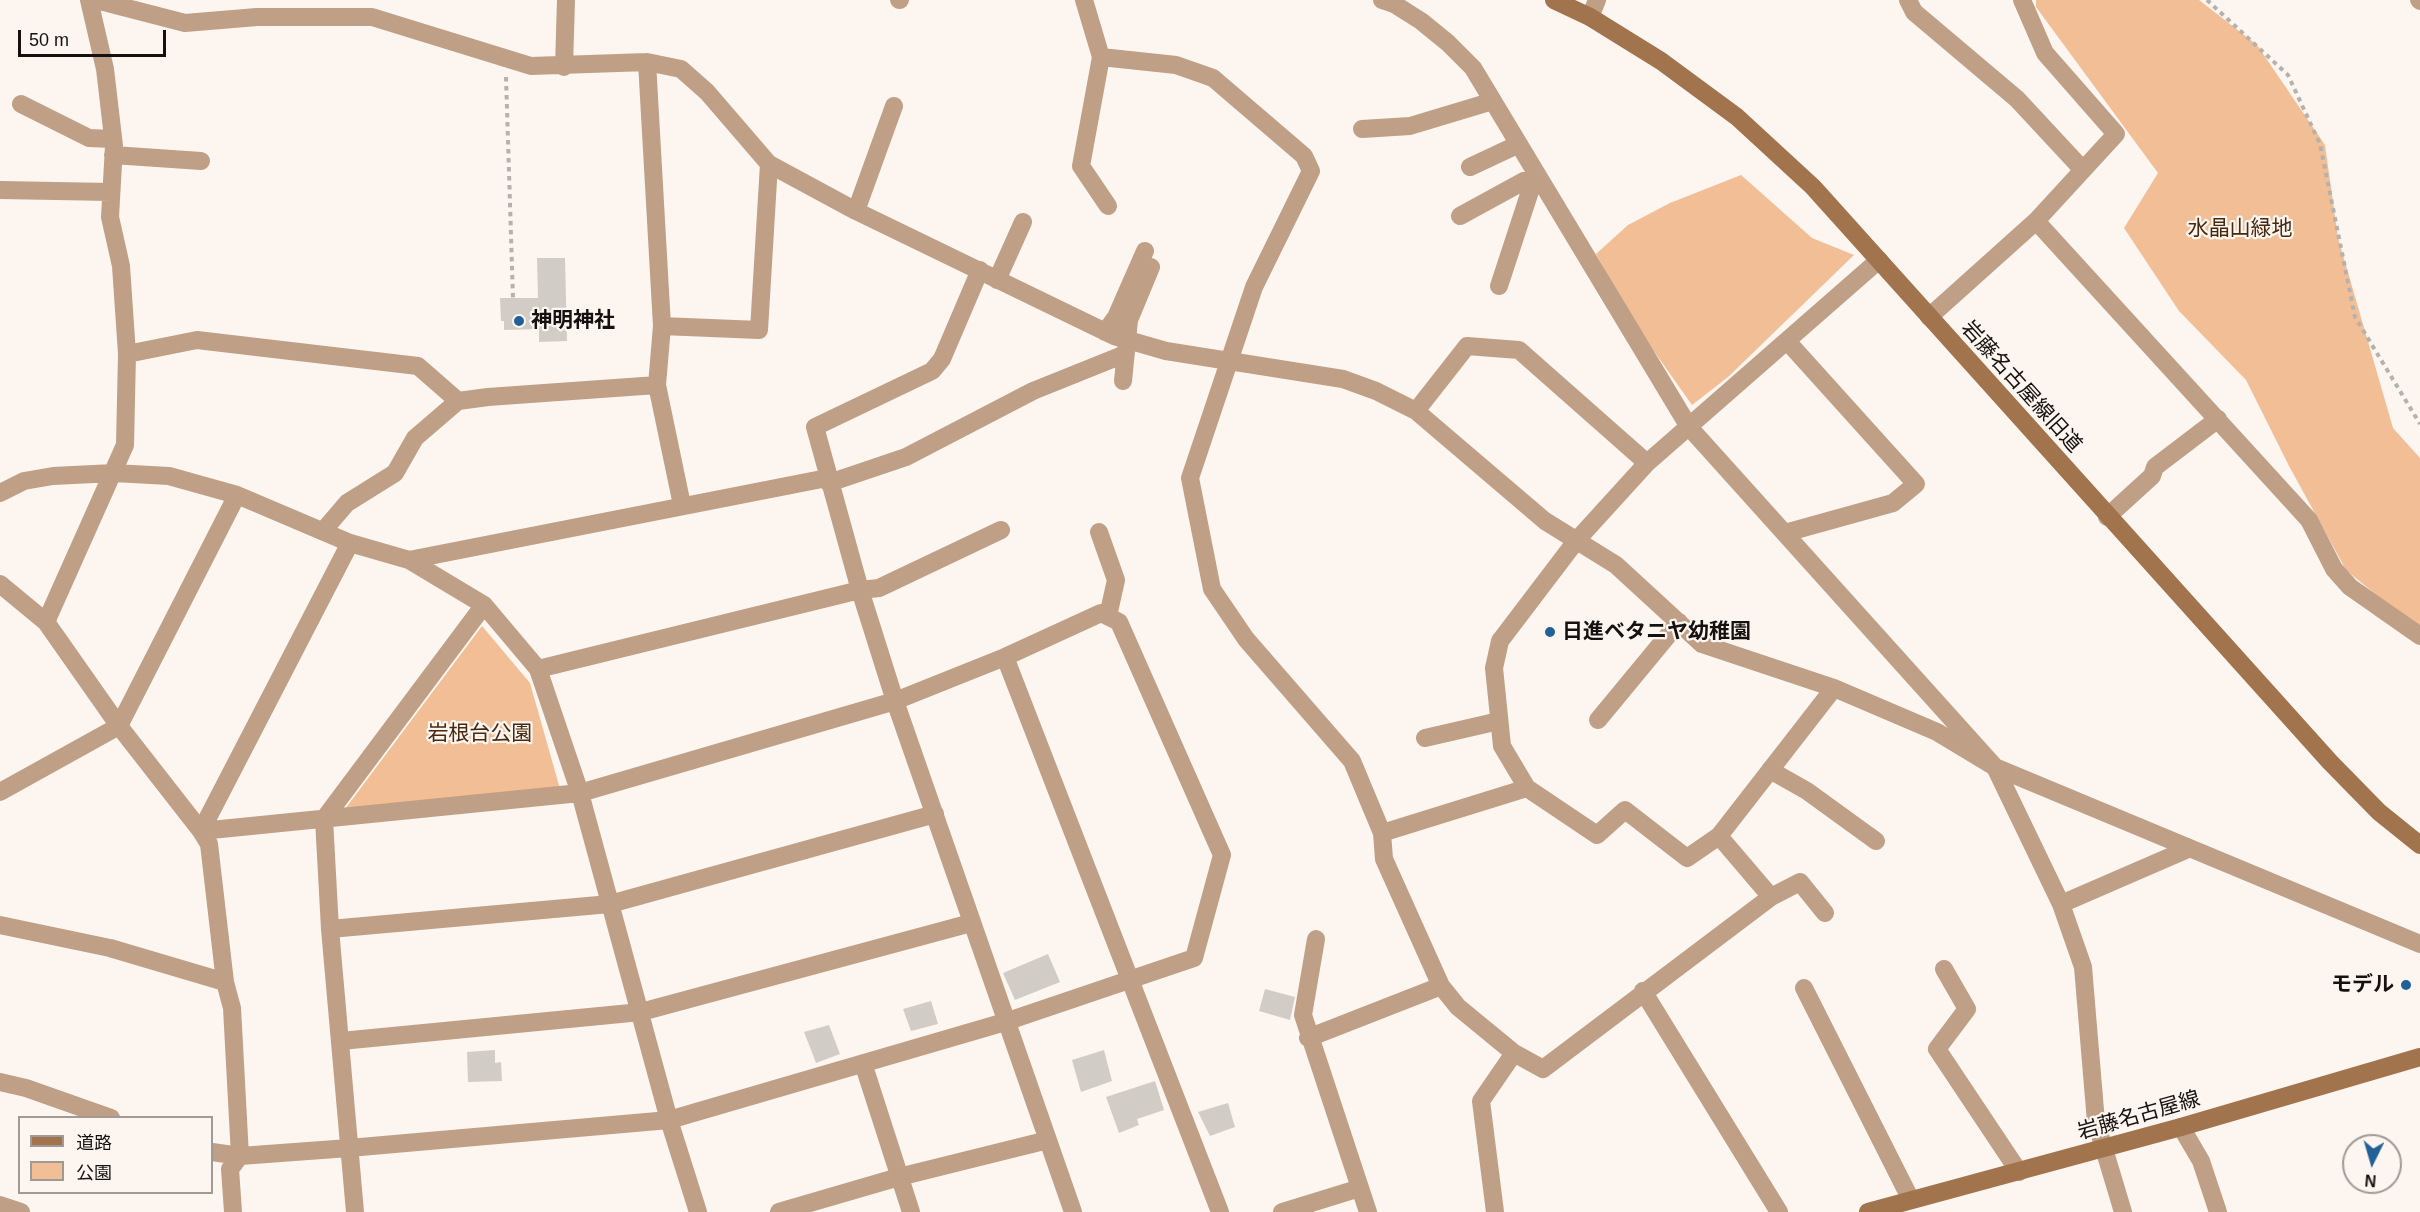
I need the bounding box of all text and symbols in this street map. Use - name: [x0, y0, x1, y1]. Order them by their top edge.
- scale bar: [21, 18, 170, 56]
- text: 50 m: [29, 30, 69, 50]
- park label: 水晶山緑地: [2188, 216, 2292, 242]
- place label: 神明神社: [531, 308, 615, 334]
- marker: 神明神社: [512, 314, 526, 328]
- street label: 岩藤名古屋線旧道: [1955, 316, 2087, 458]
- place label: 日進ベタニヤ幼稚園: [1562, 619, 1751, 645]
- marker: 日進ベタニヤ幼稚園: [1543, 625, 1557, 639]
- park label: 岩根台公園: [428, 721, 532, 747]
- place label: モデル: [2331, 972, 2394, 998]
- marker: モデル: [2399, 978, 2413, 992]
- street label: 岩藤名古屋線: [2075, 1087, 2203, 1145]
- legend: [18, 1116, 213, 1194]
- text: 道路: [76, 1133, 112, 1153]
- north arrow: [2342, 1134, 2402, 1194]
- text: 公園: [76, 1163, 112, 1183]
- text: N: [2364, 1171, 2377, 1189]

